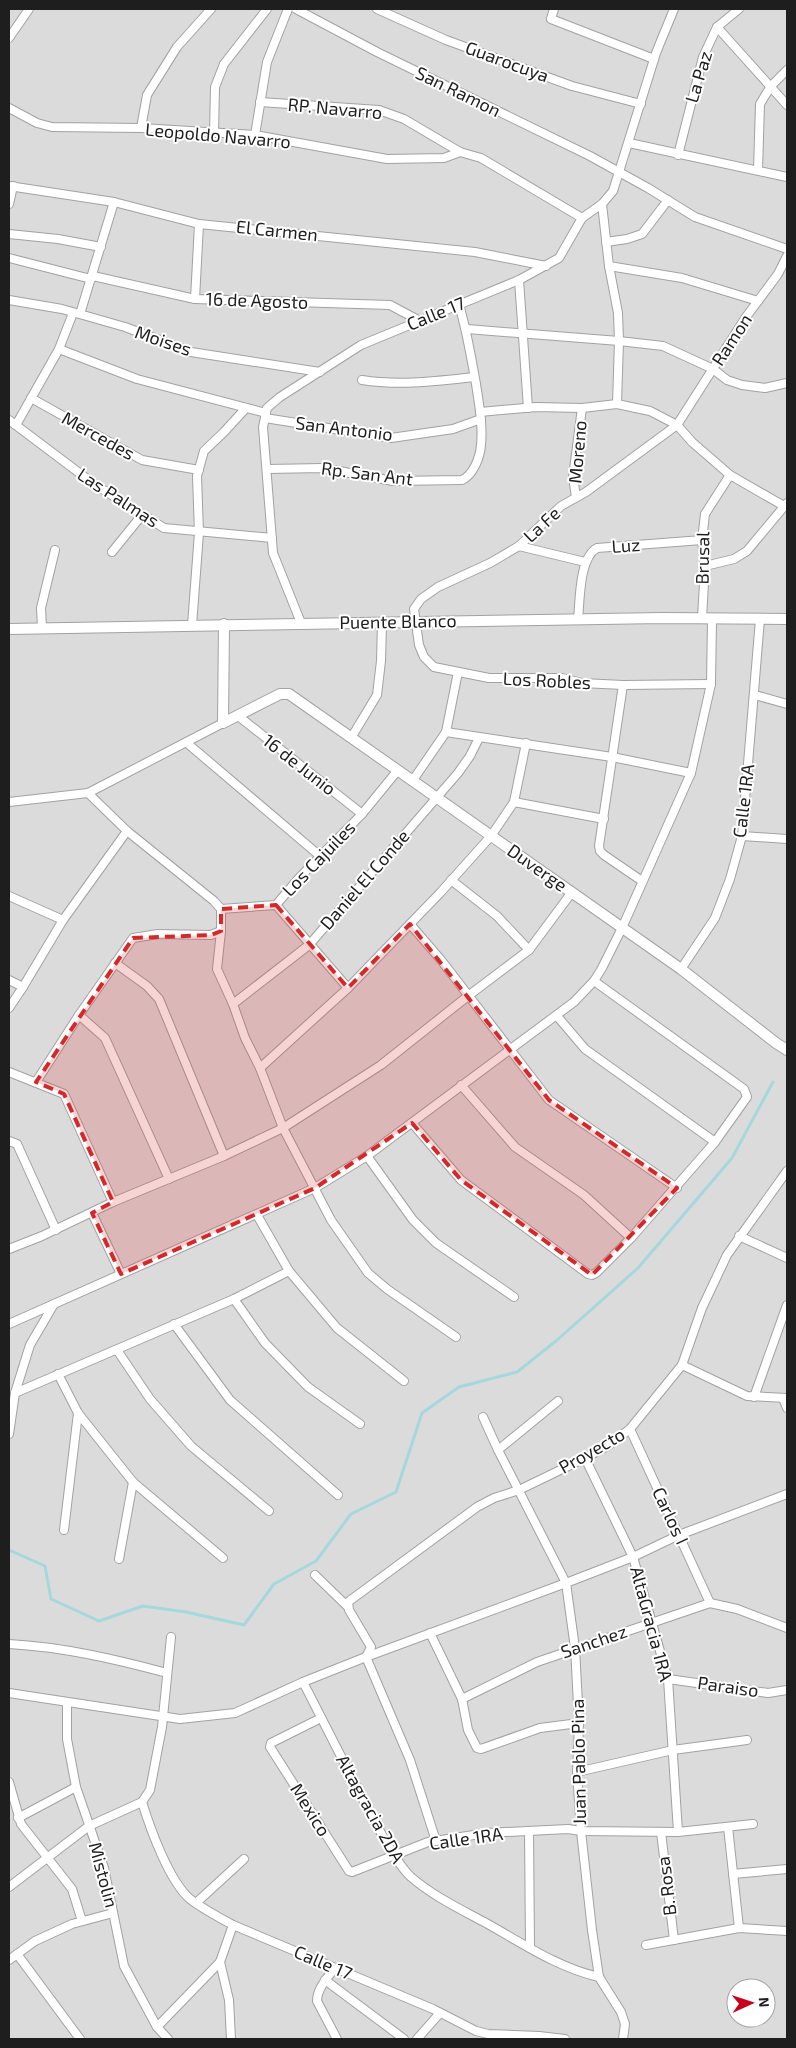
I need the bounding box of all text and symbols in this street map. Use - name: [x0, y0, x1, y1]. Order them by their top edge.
- street label: Guarocuya: [463, 36, 552, 86]
- street label: La Paz: [680, 48, 716, 105]
- street label: San Ramon: [412, 61, 505, 121]
- street label: RP. Navarro: [287, 93, 383, 123]
- street label: Leopoldo Navarro: [144, 118, 292, 152]
- street label: El Carmen: [235, 215, 319, 245]
- street label: 16 de Agosto: [205, 287, 309, 313]
- street label: Calle 17: [403, 291, 468, 335]
- street label: Ramon: [706, 309, 756, 370]
- street label: Moises: [132, 320, 195, 360]
- street label: Mercedes: [58, 406, 139, 464]
- street label: San Antonio: [294, 411, 394, 445]
- street label: Moreno: [563, 419, 591, 484]
- street label: Rp. San Ant: [320, 456, 414, 490]
- street label: Las Palmas: [74, 463, 163, 532]
- street label: La Fe: [518, 502, 564, 547]
- street label: Brusal: [691, 531, 713, 585]
- street label: Luz: [611, 533, 641, 557]
- street label: Puente Blanco: [339, 609, 457, 633]
- street label: Los Robles: [502, 667, 592, 693]
- street label: 16 de Junio: [259, 729, 341, 800]
- street label: Calle 1RA: [728, 762, 759, 839]
- street label: Los Cajuiles: [277, 816, 360, 901]
- street label: Daniel El Conde: [315, 825, 414, 934]
- street label: Duverge: [503, 839, 572, 896]
- street label: Proyecto: [555, 1422, 628, 1478]
- street label: Carlos I: [648, 1483, 694, 1548]
- street label: AltaGracia 1RA: [626, 1564, 678, 1684]
- street label: Sanchez: [558, 1619, 630, 1663]
- street label: Paraiso: [696, 1671, 760, 1701]
- street label: Juan Pablo Pina: [566, 1699, 590, 1825]
- street label: Altagracia 2DA: [332, 1750, 410, 1867]
- street label: Mexico: [286, 1779, 336, 1840]
- street label: Calle 1RA: [428, 1822, 505, 1854]
- street label: Mistolin: [85, 1840, 123, 1910]
- street label: B. Rosa: [651, 1855, 681, 1917]
- street label: Calle 17: [291, 1940, 356, 1984]
- north arrow: [726, 1978, 776, 2028]
- text: N: [756, 1997, 773, 2008]

